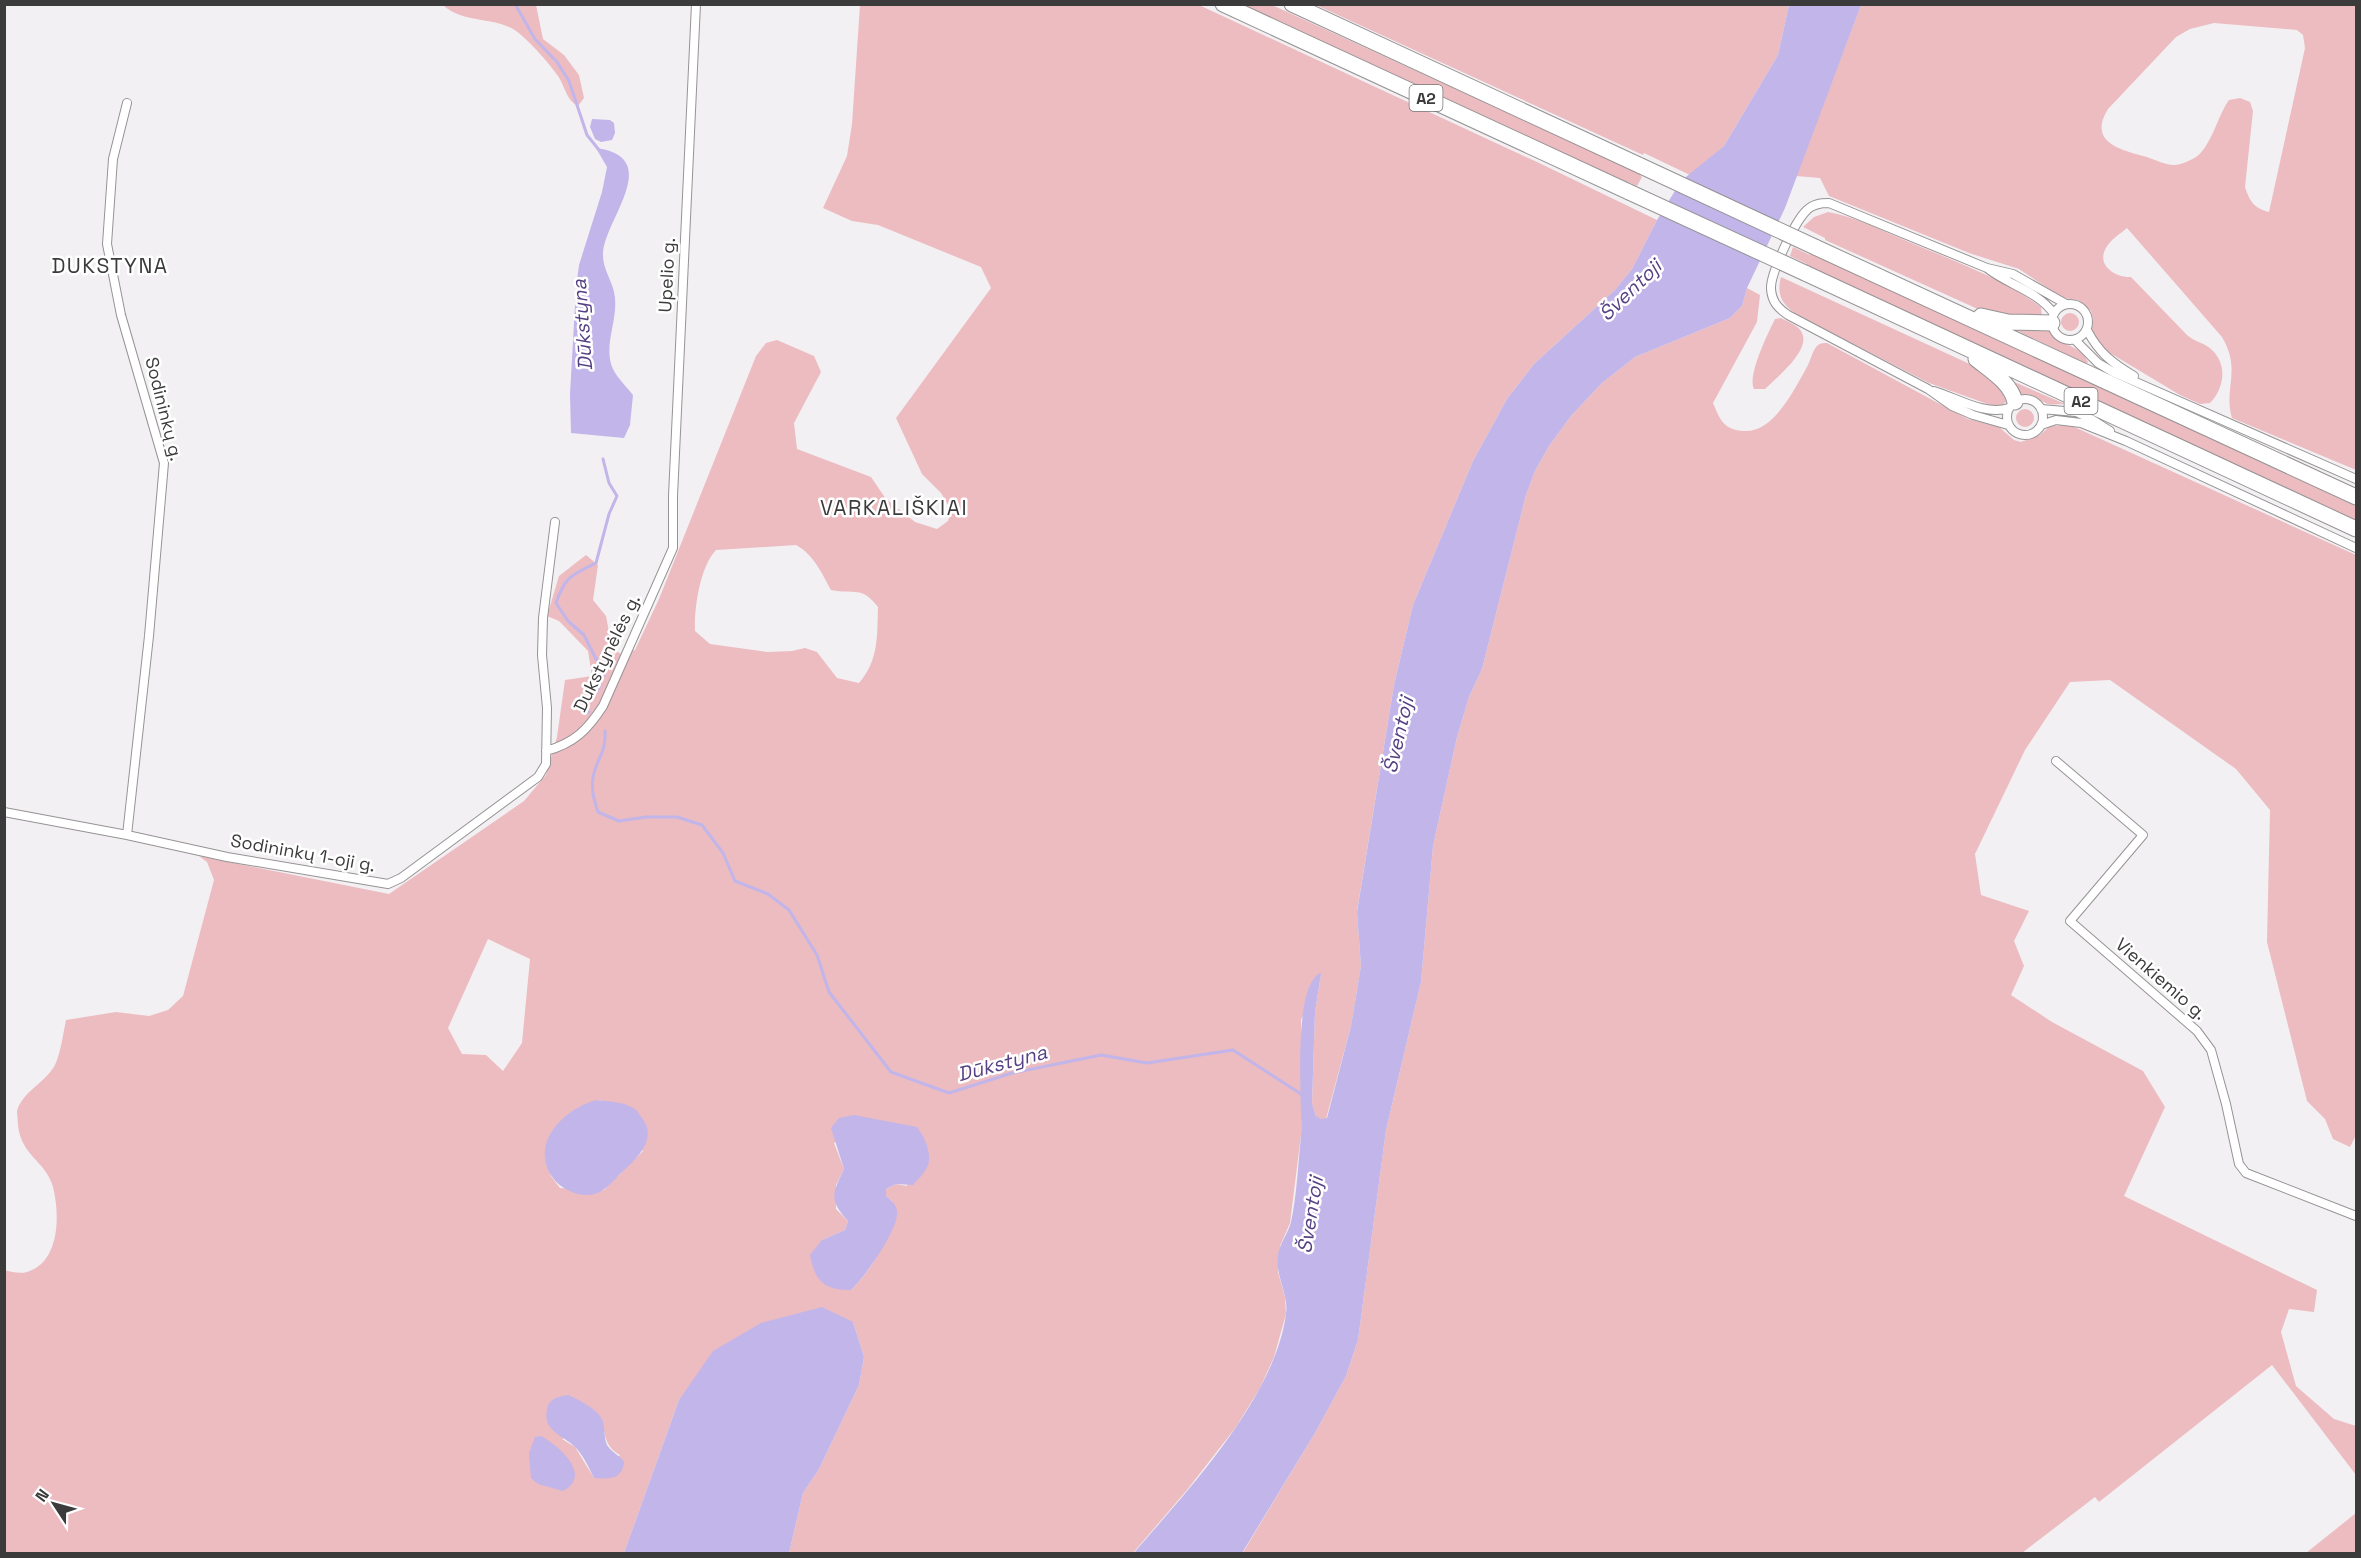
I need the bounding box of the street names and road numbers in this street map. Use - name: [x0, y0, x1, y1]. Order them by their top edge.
- road number: A2: [1410, 85, 1442, 111]
- street label: Upelio g.: [653, 237, 680, 313]
- street label: Sodininkų g.: [140, 355, 188, 463]
- road number: A2: [2064, 388, 2098, 414]
- street label: Dukstynėlės g.: [568, 590, 645, 715]
- street label: Sodininkų 1-oji g.: [229, 828, 377, 877]
- street label: Vienkiemio g.: [2111, 933, 2212, 1025]

